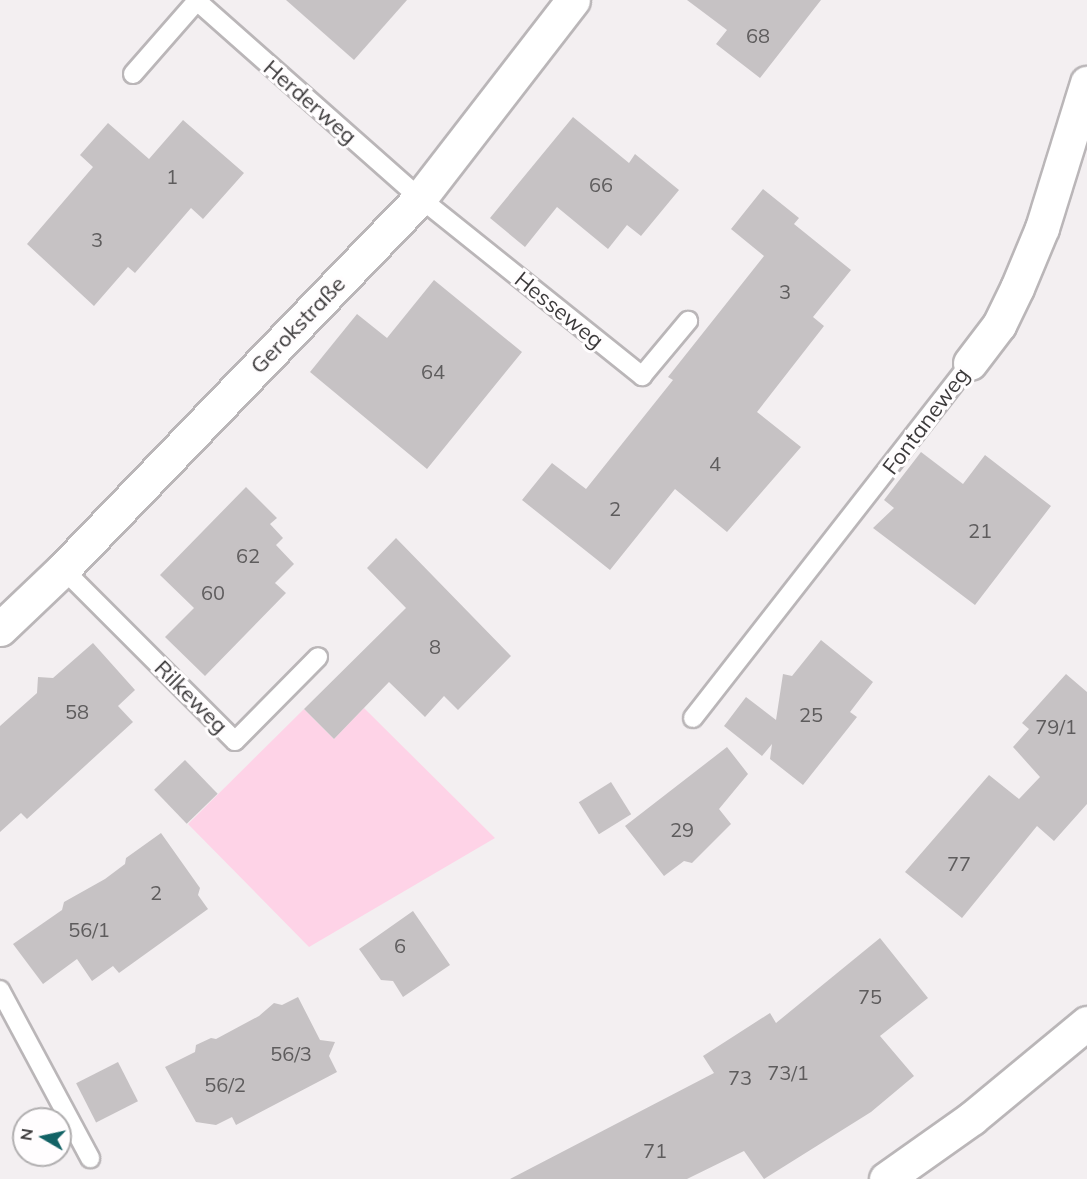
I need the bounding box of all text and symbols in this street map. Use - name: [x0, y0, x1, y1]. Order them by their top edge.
- house number: 68: [746, 23, 770, 47]
- street label: Herderweg: [258, 54, 362, 150]
- house number: 1: [166, 164, 178, 188]
- house number: 66: [589, 172, 613, 196]
- house number: 3: [91, 227, 103, 251]
- street label: Hesseweg: [509, 266, 609, 354]
- street label: Gerokstraße: [245, 271, 351, 379]
- house number: 3: [779, 279, 791, 303]
- house number: 64: [421, 359, 445, 383]
- street label: Fontaneweg: [877, 362, 975, 480]
- house number: 4: [709, 451, 721, 475]
- house number: 2: [609, 496, 621, 520]
- house number: 21: [968, 518, 992, 542]
- house number: 62: [236, 543, 260, 567]
- house number: 60: [201, 580, 225, 604]
- house number: 8: [429, 634, 441, 658]
- street label: Rilkeweg: [149, 655, 233, 739]
- house number: 58: [65, 699, 89, 723]
- house number: 25: [799, 702, 823, 726]
- house number: 79/1: [1035, 714, 1077, 738]
- house number: 29: [670, 817, 694, 841]
- house number: 77: [947, 851, 971, 875]
- house number: 2: [150, 880, 162, 904]
- house number: 56/1: [68, 917, 110, 941]
- house number: 6: [394, 933, 406, 957]
- house number: 75: [858, 984, 882, 1008]
- house number: 56/3: [270, 1041, 312, 1065]
- house number: 73/1: [767, 1060, 809, 1084]
- house number: 73: [728, 1065, 752, 1089]
- house number: 56/2: [204, 1072, 246, 1096]
- north arrow: [12, 1107, 72, 1167]
- text: N: [15, 1127, 37, 1142]
- house number: 71: [643, 1138, 667, 1162]

